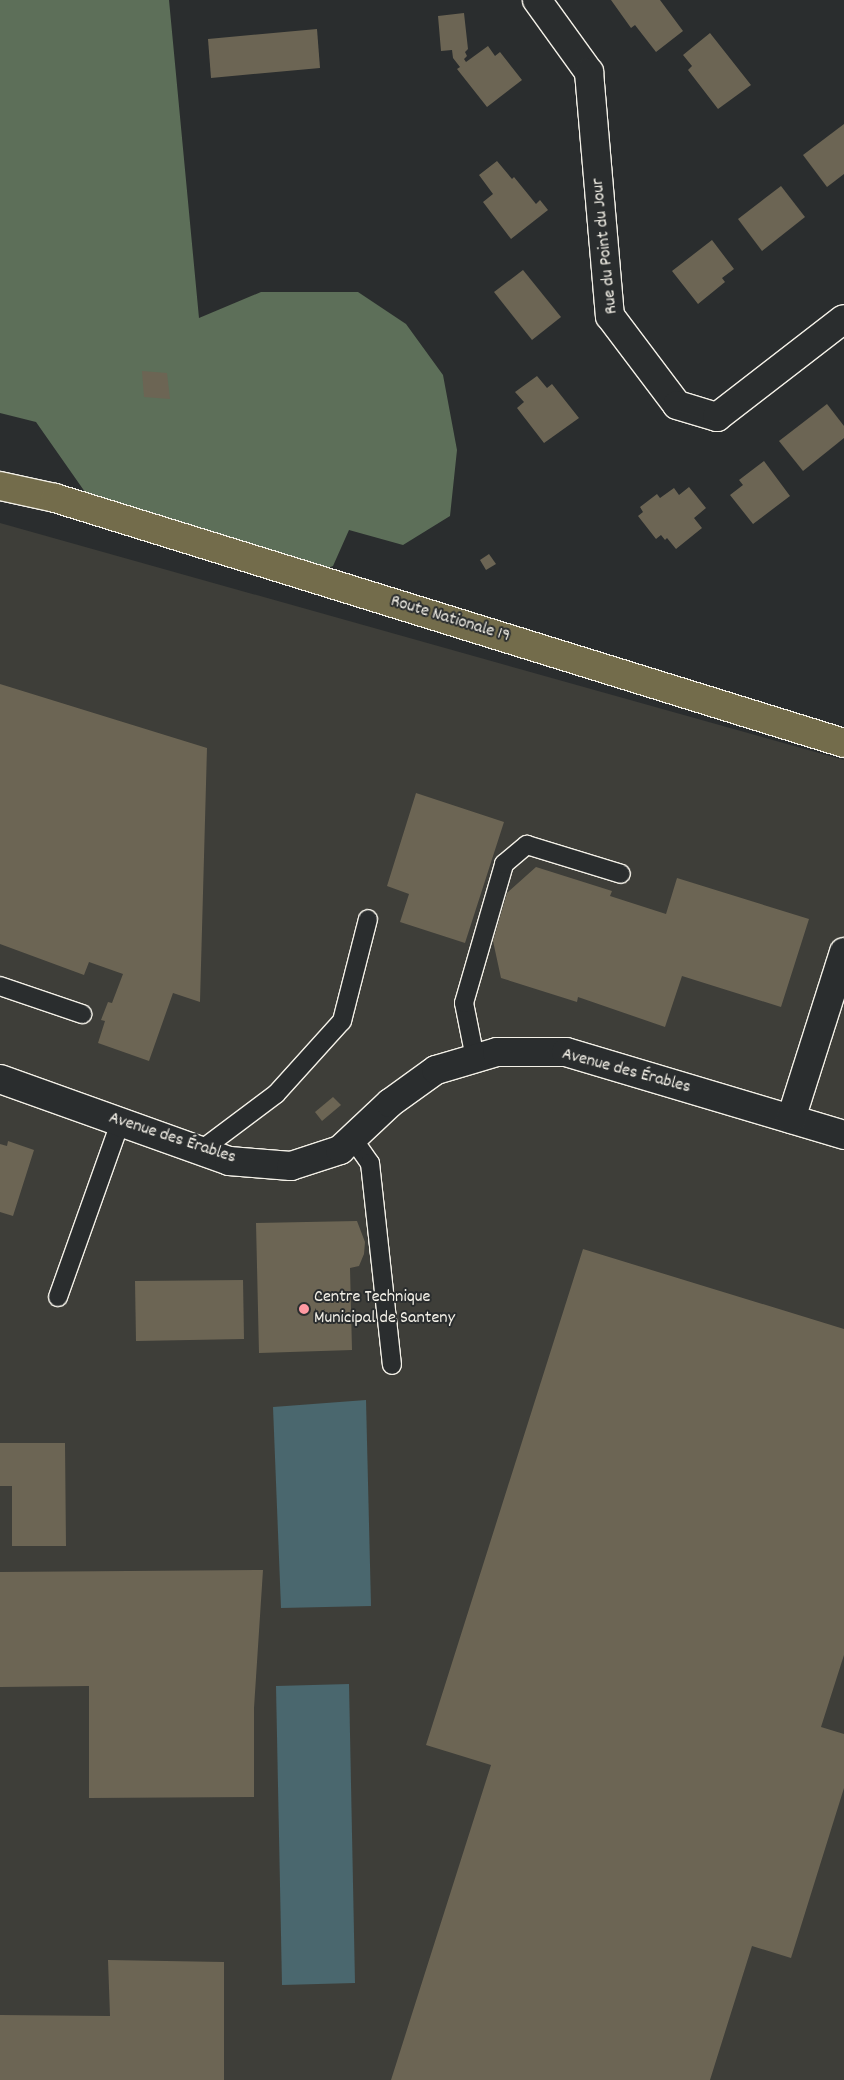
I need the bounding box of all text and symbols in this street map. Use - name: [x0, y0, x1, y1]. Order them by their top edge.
- street label: Rue du Point du Jour: [588, 177, 624, 315]
- street label: Route Nationale 19: [388, 592, 512, 648]
- street label: Avenue des Érables: [559, 1044, 693, 1100]
- street label: Avenue des Érables: [106, 1108, 238, 1170]
- place label: Centre Technique Municipal de Santeny: [314, 1288, 455, 1330]
- marker: Centre Technique Municipal de Santeny: [298, 1303, 310, 1315]

